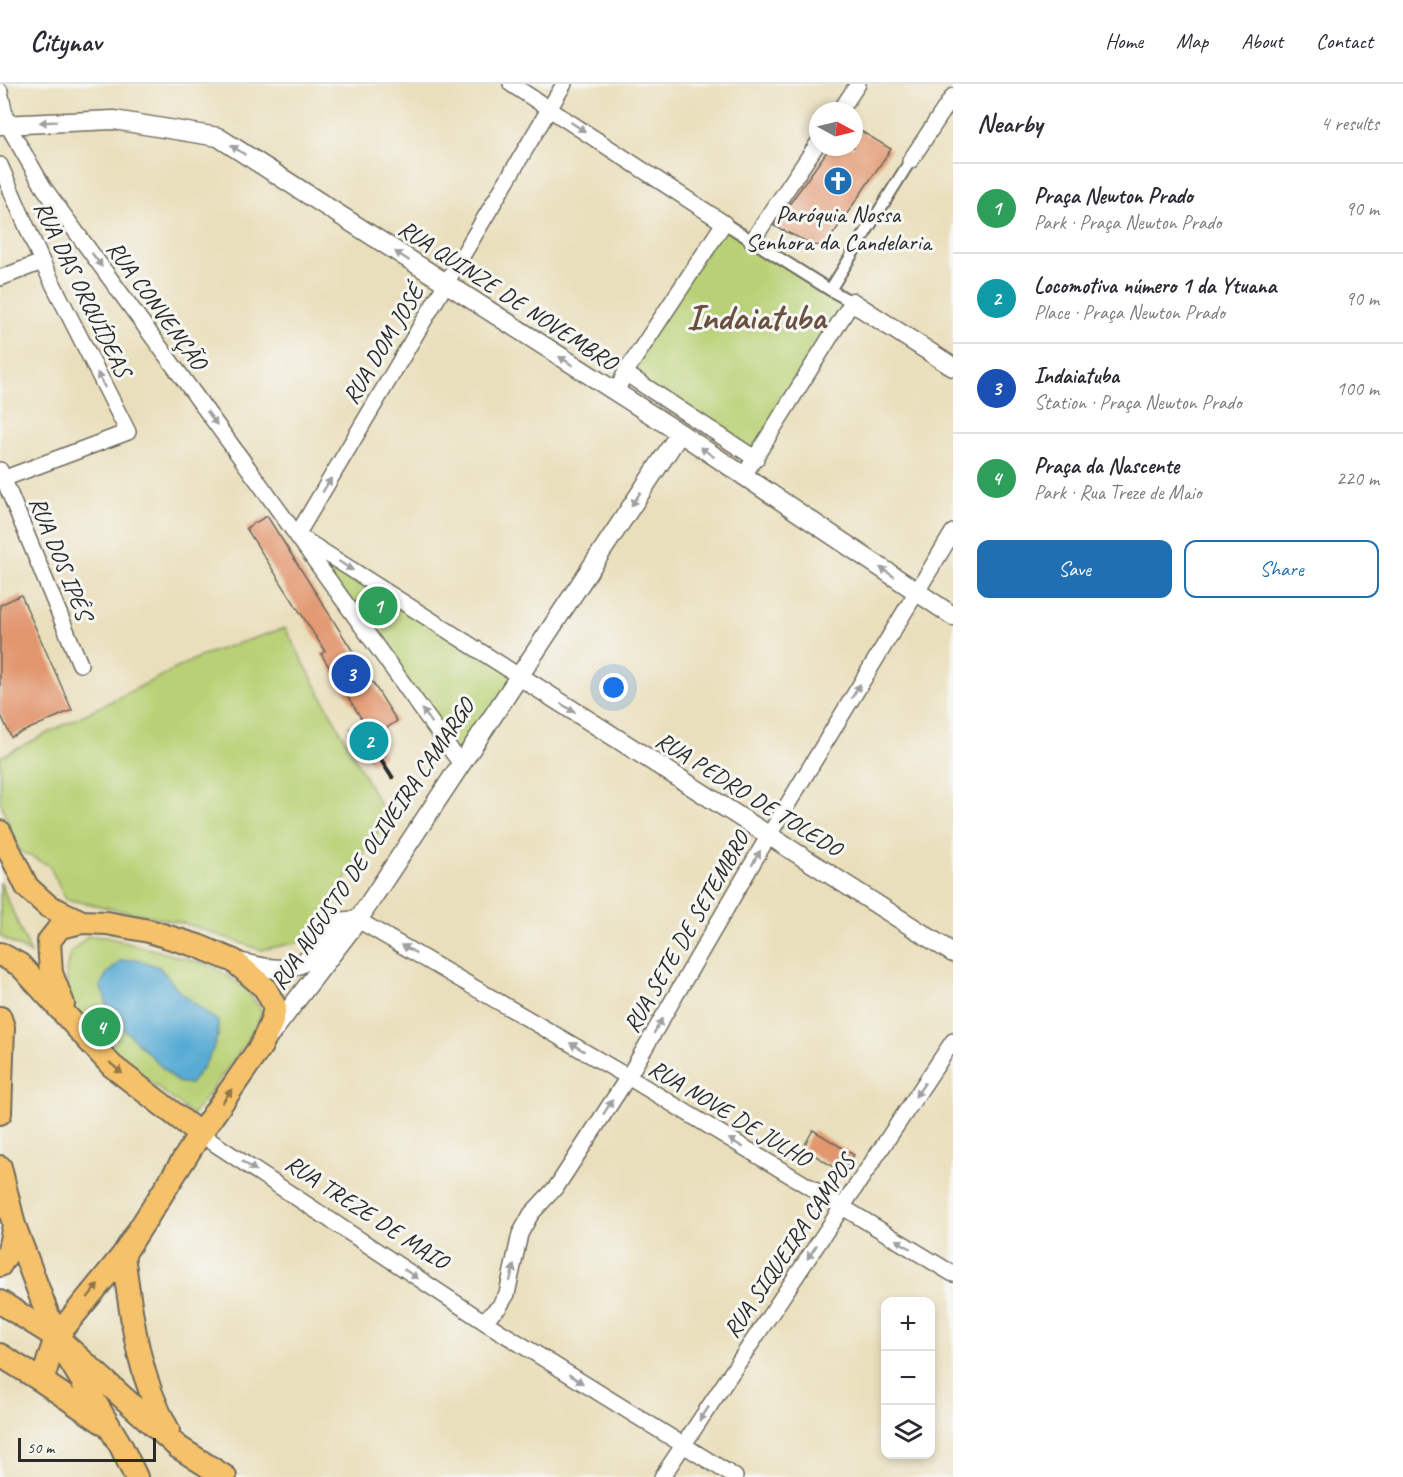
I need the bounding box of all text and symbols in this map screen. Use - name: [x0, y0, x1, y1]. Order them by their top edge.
- text: Citynav: [30, 24, 101, 59]
- text: Home: [1105, 28, 1143, 54]
- text: Map: [1176, 28, 1208, 54]
- text: About: [1241, 28, 1283, 54]
- text: Contact: [1316, 28, 1373, 54]
- north arrow: [809, 102, 863, 156]
- text: Nearby: [977, 107, 1042, 140]
- text: 4 results: [1320, 111, 1379, 136]
- one-way arrow: [39, 117, 58, 126]
- one-way arrow: [570, 122, 586, 133]
- one-way arrow: [230, 145, 246, 156]
- church icon: Paróquia Nossa Senhora da Candelaria: [822, 165, 854, 197]
- text: Praça Newton Prado: [1034, 182, 1193, 210]
- street label: RUA DAS ORQUÍDEAS: [27, 196, 140, 385]
- text: 1: [992, 196, 1001, 221]
- text: 90 m: [1345, 196, 1379, 221]
- place label: Paróquia Nossa Senhora da Candelaria: [745, 199, 933, 257]
- text: Park · Praça Newton Prado: [1034, 210, 1221, 235]
- street label: RUA QUINZE DE NOVEMBRO: [393, 213, 626, 379]
- street label: RUA CONVENÇÃO: [100, 235, 216, 378]
- one-way arrow: [394, 251, 410, 262]
- one-way arrow: [91, 252, 103, 268]
- text: Locomotiva número 1 da Ytuana: [1034, 272, 1276, 300]
- street label: RUA DOM JOSÉ: [336, 276, 432, 409]
- text: 2: [992, 286, 1001, 311]
- text: 90 m: [1345, 286, 1379, 311]
- district label: Indaiatuba: [686, 294, 829, 340]
- text: Place · Praça Newton Prado: [1034, 300, 1225, 325]
- one-way arrow: [558, 356, 574, 367]
- text: Indaiatuba: [1034, 362, 1119, 390]
- one-way arrow: [97, 372, 106, 389]
- text: 3: [992, 376, 1001, 401]
- text: 100 m: [1336, 376, 1379, 401]
- text: Station · Praça Newton Prado: [1034, 390, 1242, 415]
- one-way arrow: [206, 409, 218, 425]
- one-way arrow: [700, 446, 716, 458]
- text: Praça da Nascente: [1034, 452, 1179, 480]
- text: 4: [992, 466, 1001, 491]
- text: 220 m: [1336, 466, 1379, 491]
- one-way arrow: [321, 476, 331, 493]
- text: Park · Rua Treze de Maio: [1034, 480, 1202, 505]
- one-way arrow: [631, 491, 642, 507]
- street label: RUA DOS IPÊS: [23, 492, 101, 628]
- button: Save: [977, 540, 1172, 598]
- button: Share: [1184, 540, 1379, 598]
- one-way arrow: [338, 561, 355, 572]
- one-way arrow: [879, 567, 895, 578]
- pin: 1: [358, 584, 398, 628]
- pin: 3: [332, 652, 370, 696]
- your location: [599, 673, 628, 702]
- one-way arrow: [851, 683, 862, 699]
- street label: RUA AUGUSTO DE OLIVEIRA CAMARGO: [263, 690, 482, 995]
- one-way arrow: [560, 702, 576, 713]
- one-way arrow: [422, 708, 433, 724]
- pin: 2: [350, 718, 388, 764]
- street label: RUA PEDRO DE TOLEDO: [650, 725, 849, 864]
- street label: RUA SETE DE SETEMBRO: [616, 824, 757, 1038]
- one-way arrow: [751, 849, 761, 866]
- one-way arrow: [401, 944, 417, 955]
- pin: 4: [82, 1004, 120, 1050]
- one-way arrow: [652, 1018, 663, 1034]
- one-way arrow: [569, 1043, 586, 1053]
- street label: RUA NOVE DE JULHO: [644, 1053, 819, 1175]
- one-way arrow: [108, 1061, 123, 1075]
- one-way arrow: [915, 1081, 926, 1098]
- one-way arrow: [221, 1088, 233, 1104]
- one-way arrow: [603, 1099, 614, 1115]
- one-way arrow: [728, 1137, 744, 1148]
- street label: RUA SIQUEIRA CAMPOS: [717, 1146, 863, 1343]
- street label: RUA TREZE DE MAIO: [280, 1148, 456, 1277]
- one-way arrow: [240, 1160, 256, 1172]
- one-way arrow: [894, 1239, 911, 1249]
- one-way arrow: [807, 1244, 818, 1260]
- one-way arrow: [508, 1264, 518, 1282]
- one-way arrow: [403, 1268, 419, 1279]
- one-way arrow: [87, 1283, 100, 1299]
- map controls: [881, 1297, 935, 1459]
- button: +: [881, 1297, 935, 1351]
- button: −: [881, 1351, 935, 1405]
- one-way arrow: [567, 1373, 584, 1384]
- button: layers: [881, 1405, 935, 1459]
- one-way arrow: [699, 1406, 710, 1422]
- scale bar: [18, 1435, 156, 1462]
- text: 50 m: [27, 1438, 54, 1458]

